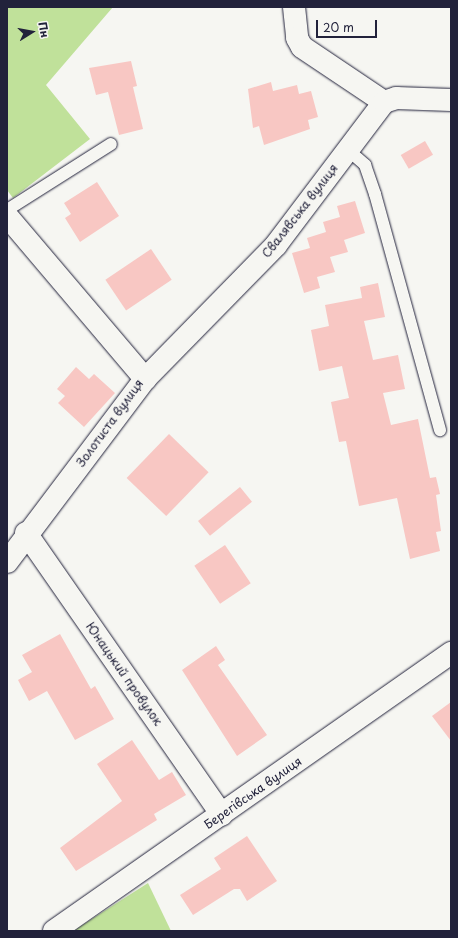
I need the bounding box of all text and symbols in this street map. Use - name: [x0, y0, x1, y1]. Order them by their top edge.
- north arrow: [12, 12, 52, 52]
- scale bar: [318, 12, 379, 38]
- text: 20 m: [323, 18, 354, 36]
- text: Пн: [34, 20, 54, 39]
- street label: Свалявська вулиця: [259, 161, 341, 261]
- street label: Золотиста вулиця: [73, 376, 147, 470]
- street label: Юнацький провулок: [83, 620, 165, 728]
- street label: Берегівська вулиця: [201, 754, 305, 832]

